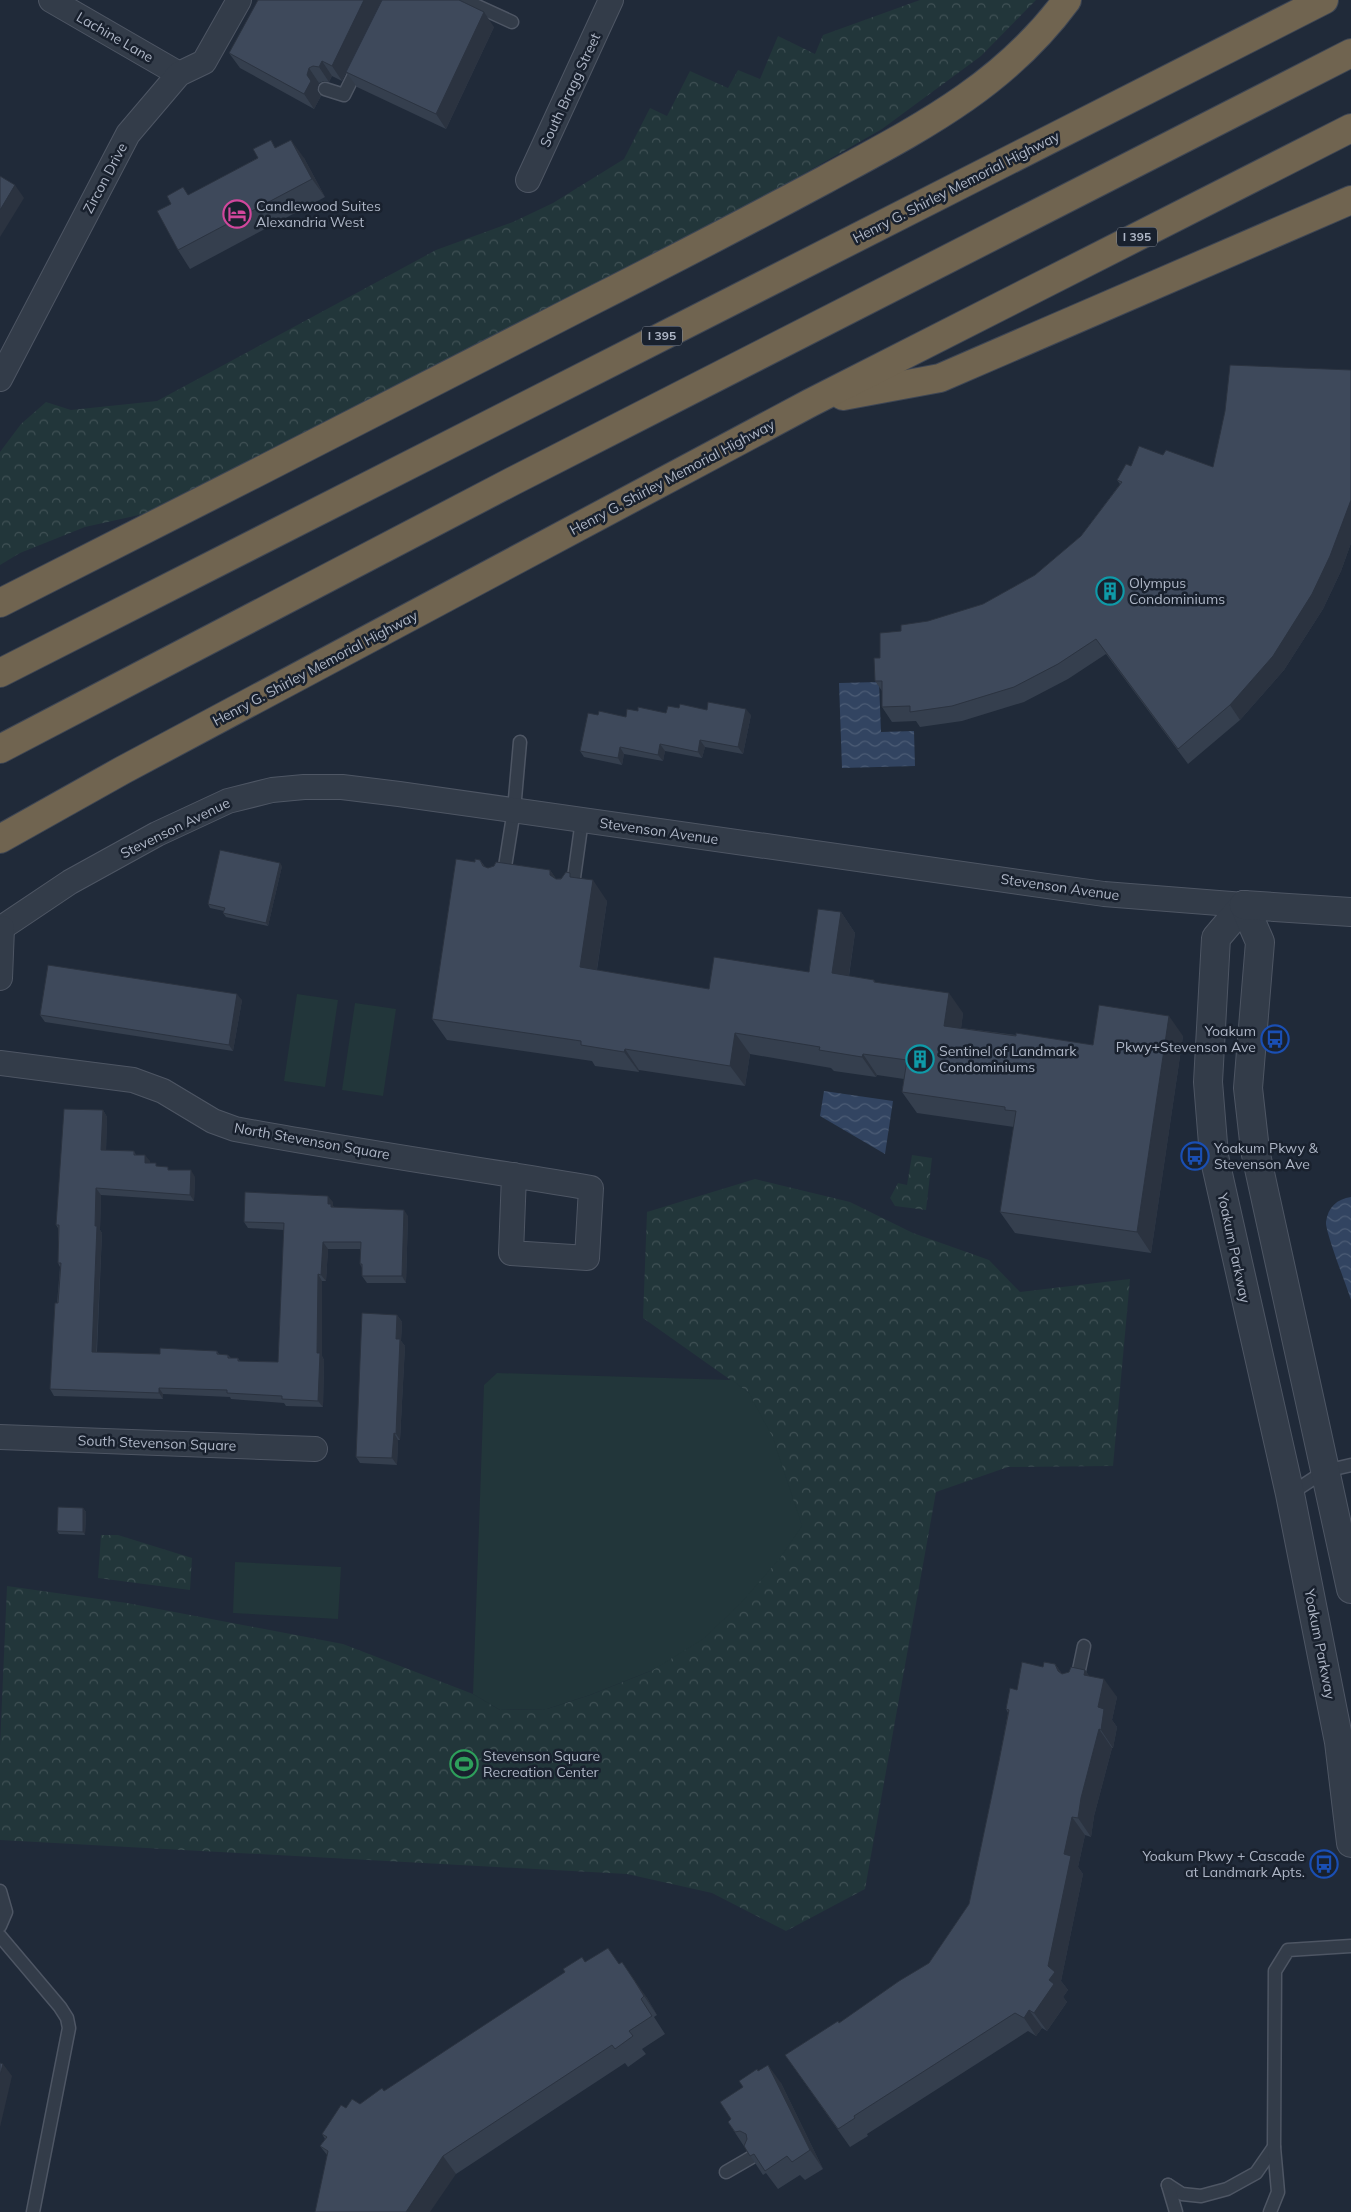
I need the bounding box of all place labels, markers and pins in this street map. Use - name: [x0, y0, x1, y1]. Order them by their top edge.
- place label: Candlewood Suites Alexandria West: [256, 197, 381, 231]
- hotel icon: Candlewood Suites Alexandria West: [222, 199, 252, 229]
- place label: Olympus Condominiums: [1129, 574, 1225, 608]
- building icon: Olympus Condominiums: [1095, 576, 1125, 606]
- place label: Yoakum Pkwy+Stevenson Ave: [1116, 1022, 1256, 1056]
- bus stop icon: Yoakum Pkwy+Stevenson Ave: [1260, 1024, 1290, 1054]
- place label: Sentinel of Landmark Condominiums: [939, 1042, 1077, 1076]
- building icon: Sentinel of Landmark Condominiums: [905, 1044, 935, 1074]
- place label: Yoakum Pkwy & Stevenson Ave: [1213, 1139, 1319, 1173]
- bus stop icon: Yoakum Pkwy & Stevenson Ave: [1180, 1141, 1210, 1171]
- place label: Stevenson Square Recreation Center: [483, 1747, 600, 1781]
- sports icon: Stevenson Square Recreation Center: [449, 1749, 479, 1779]
- place label: Yoakum Pkwy + Cascade at Landmark Apts.: [1141, 1847, 1305, 1881]
- bus stop icon: Yoakum Pkwy + Cascade at Landmark Apts.: [1309, 1849, 1339, 1879]

